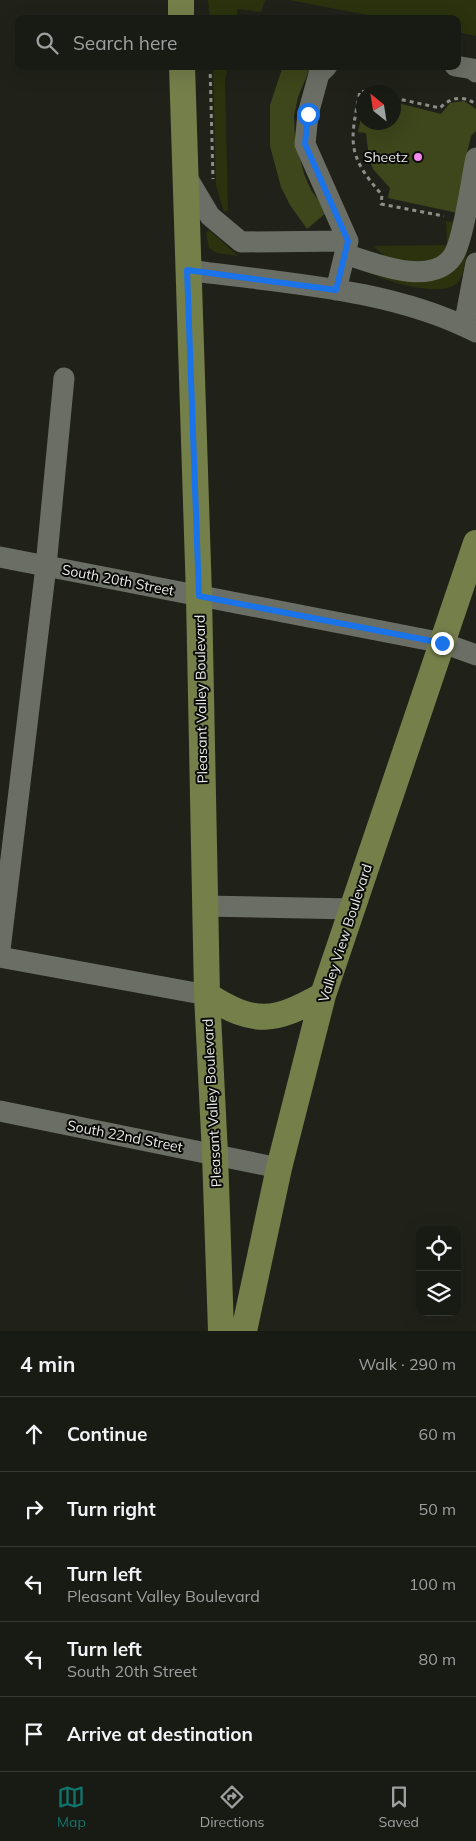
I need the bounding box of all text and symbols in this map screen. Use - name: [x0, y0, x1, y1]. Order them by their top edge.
- search box: [15, 15, 461, 70]
- icon: search: [33, 29, 61, 57]
- text: Search here: [73, 31, 177, 55]
- north arrow: [356, 85, 401, 130]
- route start: [297, 103, 320, 126]
- place label: Sheetz: [364, 148, 408, 166]
- marker: Sheetz: [412, 151, 424, 163]
- street label: South 20th Street: [60, 560, 176, 600]
- street label: Pleasant Valley Boulevard: [191, 614, 211, 784]
- route end: [431, 632, 454, 655]
- street label: Valley View Boulevard: [314, 861, 376, 1005]
- street label: Pleasant Valley Boulevard: [199, 1018, 225, 1188]
- street label: South 22nd Street: [66, 1116, 184, 1156]
- map controls: [416, 1226, 461, 1316]
- button: locate: [416, 1226, 461, 1271]
- button: layers: [416, 1271, 461, 1316]
- text: 4 min: [20, 1351, 75, 1377]
- text: Walk · 290 m: [358, 1354, 456, 1374]
- icon: ahead: [20, 1420, 48, 1448]
- text: Continue: [67, 1422, 147, 1446]
- text: 60 m: [419, 1424, 456, 1444]
- icon: right: [20, 1495, 48, 1523]
- text: Turn right: [67, 1497, 156, 1521]
- text: 50 m: [419, 1499, 456, 1519]
- text: Turn left: [67, 1562, 142, 1586]
- icon: left: [20, 1570, 48, 1598]
- text: 100 m: [409, 1574, 456, 1594]
- text: Pleasant Valley Boulevard: [67, 1586, 260, 1606]
- text: Turn left: [67, 1637, 142, 1661]
- icon: left: [20, 1645, 48, 1673]
- text: 80 m: [419, 1649, 456, 1669]
- text: South 20th Street: [67, 1661, 197, 1681]
- icon: arrive: [20, 1720, 48, 1748]
- text: Arrive at destination: [67, 1722, 253, 1746]
- tab: Map: [57, 1783, 86, 1831]
- tab: Directions: [200, 1783, 265, 1831]
- tab: Saved: [379, 1783, 419, 1831]

